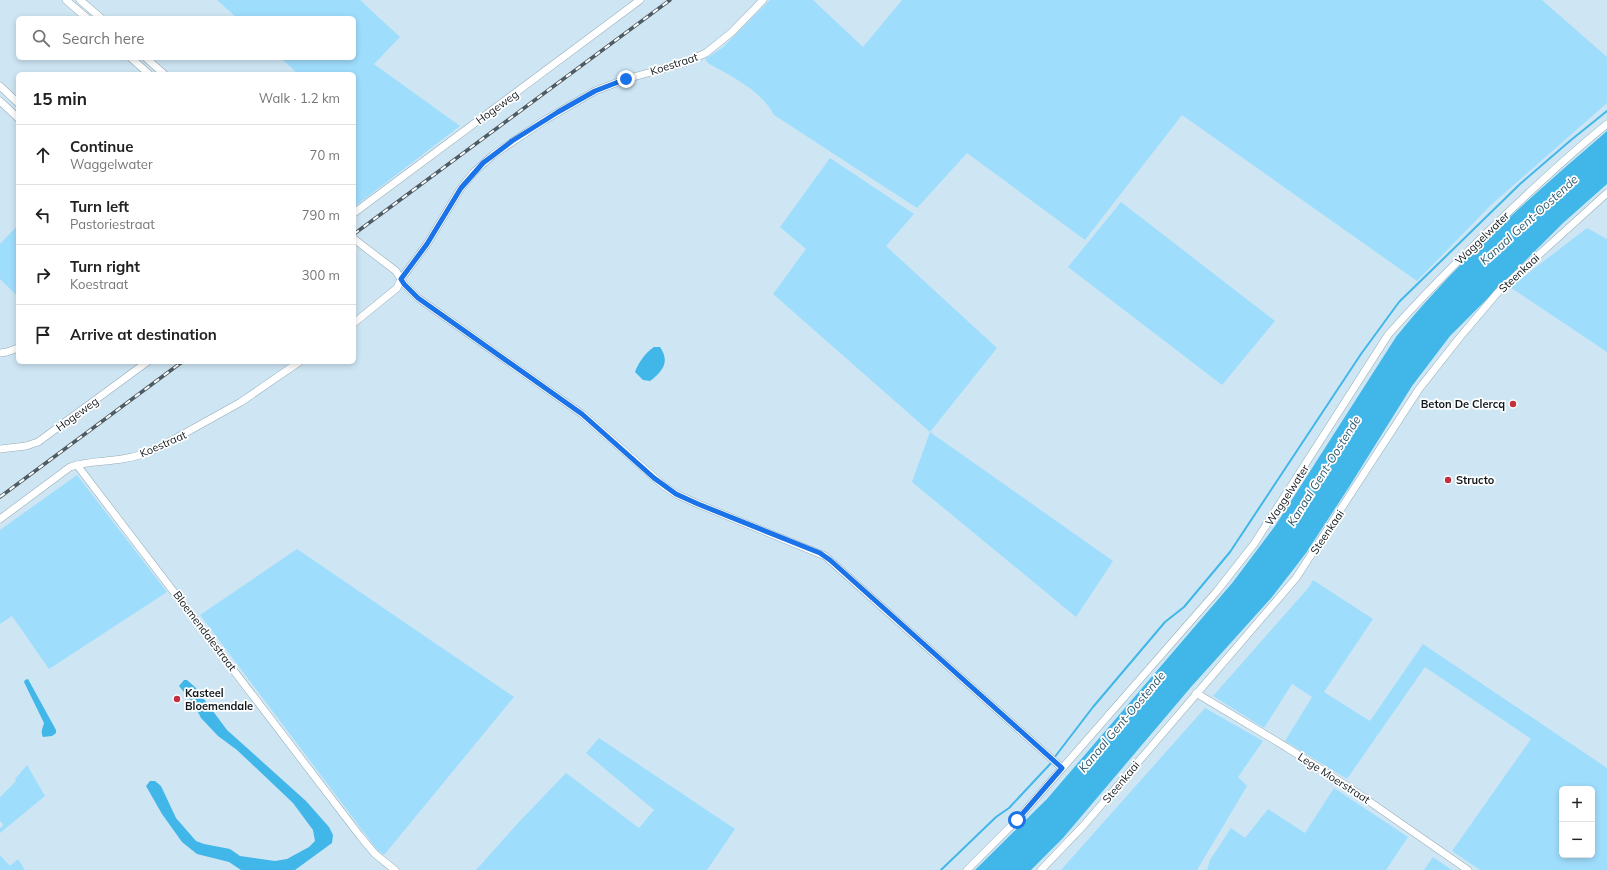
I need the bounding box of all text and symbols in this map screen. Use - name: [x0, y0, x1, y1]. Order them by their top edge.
- search box: [16, 16, 356, 60]
- icon: search: [30, 27, 52, 49]
- text: Search here: [62, 29, 144, 48]
- street label: Koestraat: [648, 50, 700, 78]
- route end: [617, 70, 635, 88]
- street label: Hogeweg: [473, 87, 521, 127]
- text: 15 min: [32, 88, 87, 109]
- text: Walk · 1.2 km: [259, 90, 340, 106]
- text: Continue: [70, 137, 133, 156]
- icon: ahead: [32, 144, 54, 166]
- text: 70 m: [310, 147, 340, 163]
- text: Waggelwater: [70, 156, 153, 172]
- water label: Kanaal Gent-Oostende: [1476, 171, 1581, 268]
- text: Turn left: [70, 197, 129, 216]
- icon: left: [32, 204, 54, 226]
- text: 790 m: [302, 207, 340, 223]
- street label: Waggelwater: [1452, 209, 1512, 267]
- text: Pastoriestraat: [70, 216, 155, 232]
- street label: Steenkaai: [1496, 251, 1542, 295]
- text: Turn right: [70, 257, 140, 276]
- icon: right: [32, 264, 54, 286]
- text: 300 m: [302, 267, 340, 283]
- text: Koestraat: [70, 276, 128, 292]
- icon: arrive: [32, 324, 54, 346]
- text: Arrive at destination: [70, 325, 217, 344]
- street label: Hogeweg: [53, 394, 101, 434]
- place label: Beton De Clercq: [1421, 397, 1505, 411]
- marker: Beton De Clercq: [1508, 399, 1518, 409]
- water label: Kanaal Gent-Oostende: [1284, 412, 1364, 529]
- street label: Koestraat: [138, 428, 189, 460]
- street label: Waggelwater: [1262, 462, 1312, 528]
- place label: Structo: [1456, 473, 1495, 487]
- marker: Structo: [1443, 475, 1453, 485]
- street label: Steenkaai: [1307, 507, 1347, 557]
- street label: Bloemendalestraat: [170, 588, 240, 674]
- water label: Kanaal Gent-Oostende: [1075, 668, 1169, 775]
- place label: Kasteel Bloemendale: [185, 686, 253, 713]
- marker: Kasteel Bloemendale: [172, 694, 182, 704]
- street label: Lege Moerstraat: [1295, 749, 1373, 807]
- street label: Steenkaai: [1099, 758, 1143, 806]
- map controls: [1559, 786, 1595, 858]
- button: +: [1559, 786, 1595, 822]
- route start: [1008, 811, 1026, 829]
- button: −: [1559, 822, 1595, 858]

